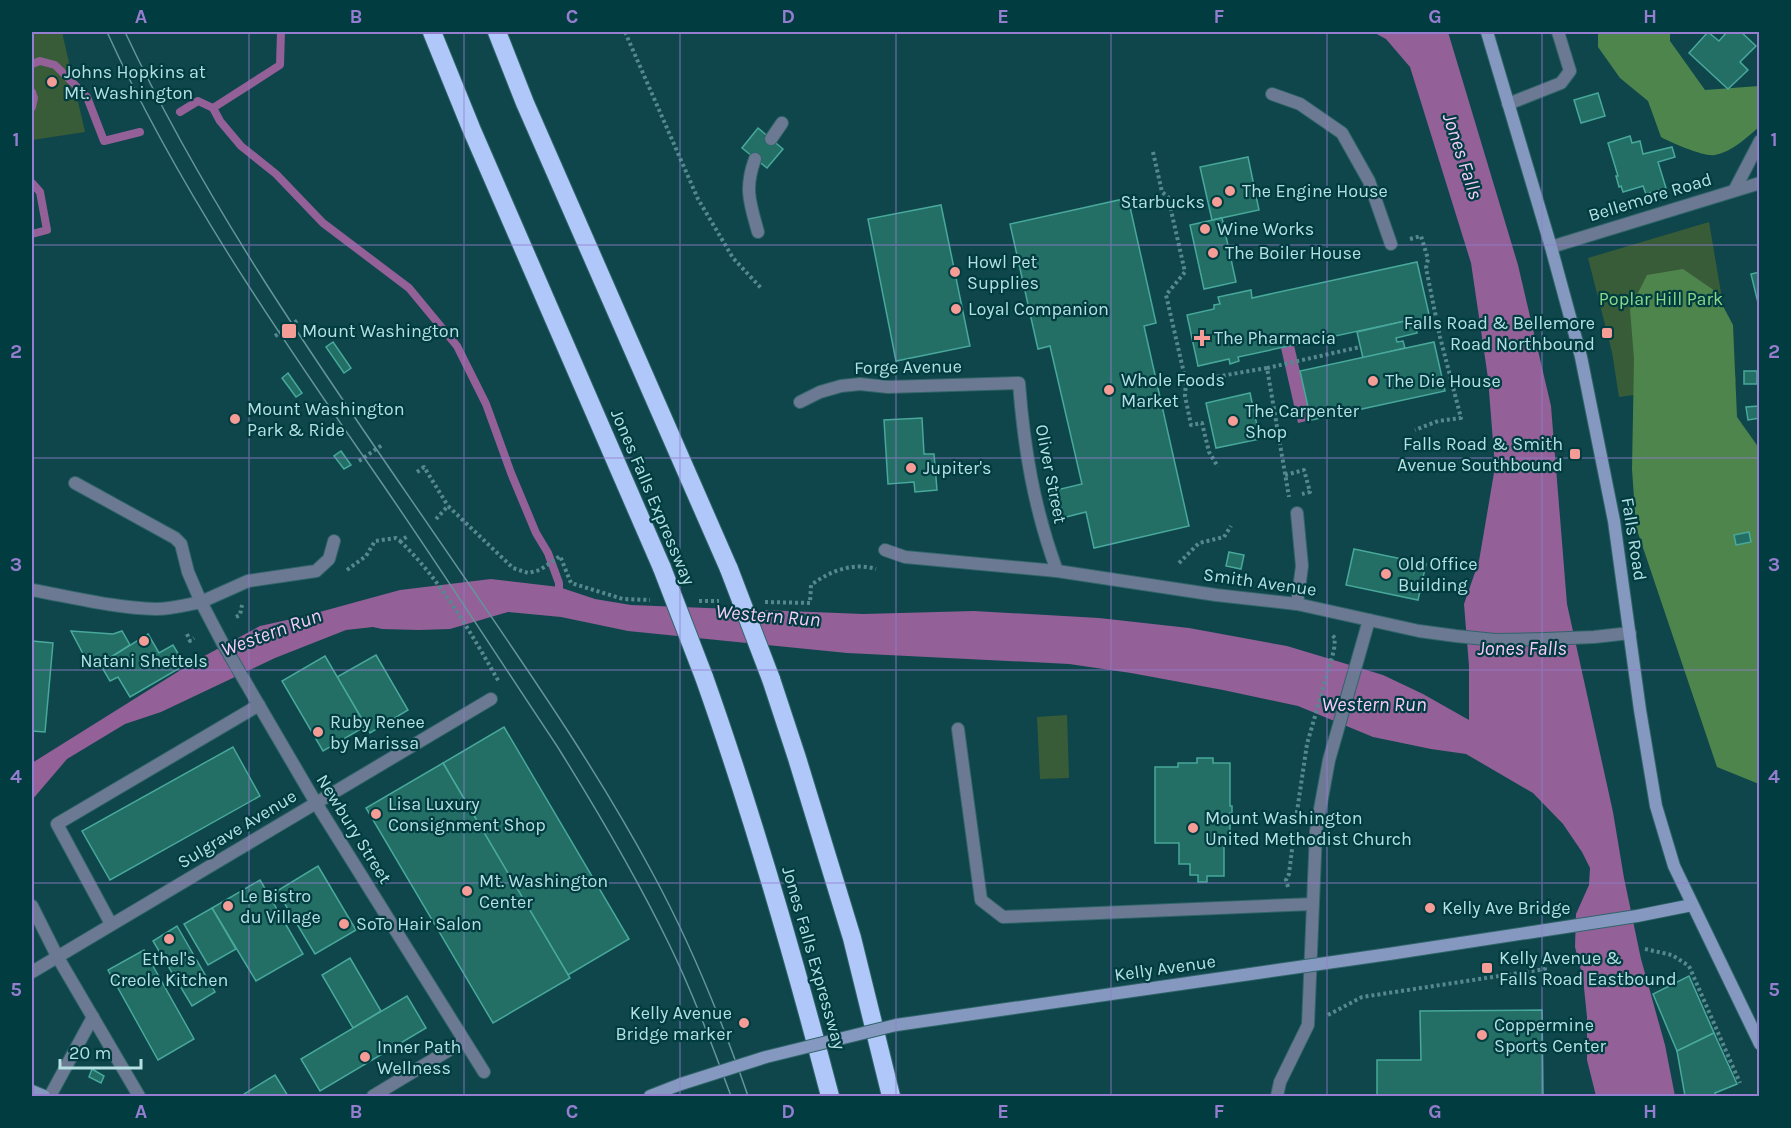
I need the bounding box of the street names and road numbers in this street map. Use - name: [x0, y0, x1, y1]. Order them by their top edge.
- street label: Bellemore Road: [1586, 168, 1714, 226]
- street label: Forge Avenue: [854, 355, 962, 379]
- street label: Jones Falls Expressway: [606, 405, 700, 589]
- street label: Oliver Street: [1031, 423, 1071, 526]
- street label: Falls Road: [1617, 496, 1651, 582]
- street label: Smith Avenue: [1202, 563, 1318, 601]
- street label: Newbury Street: [312, 770, 396, 888]
- street label: Sulgrave Avenue: [173, 785, 301, 873]
- street label: Jones Falls Expressway: [777, 864, 851, 1053]
- street label: Kelly Avenue: [1113, 950, 1217, 986]

